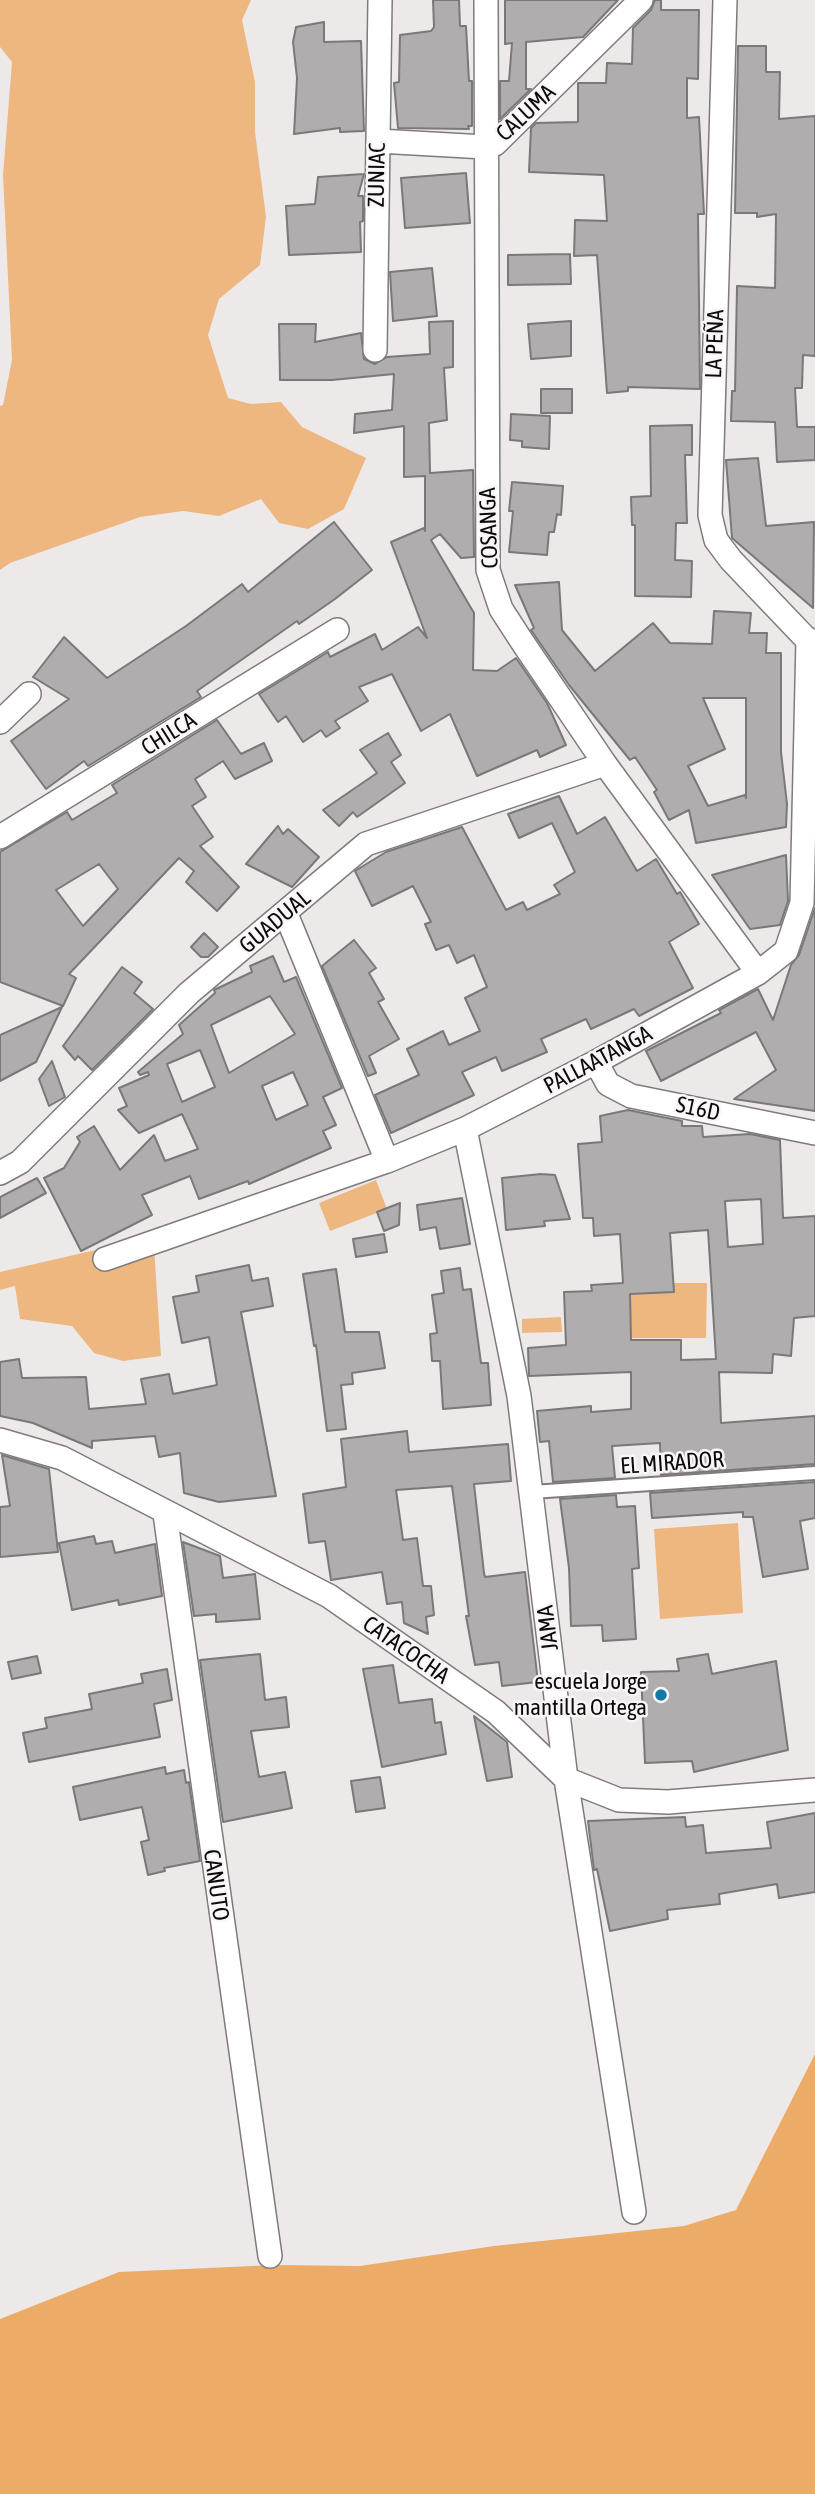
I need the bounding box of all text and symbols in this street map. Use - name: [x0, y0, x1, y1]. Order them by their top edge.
- street label: CALUMA: [491, 79, 561, 147]
- street label: ZUNIAC: [363, 142, 391, 208]
- street label: LA PEÑA: [700, 309, 730, 379]
- street label: COSANGA: [474, 487, 504, 569]
- street label: CHILCA: [136, 706, 202, 762]
- street label: GUADUAL: [234, 885, 316, 959]
- street label: PALLAATANGA: [539, 1020, 657, 1100]
- street label: S16D: [674, 1091, 722, 1127]
- street label: EL MIRADOR: [619, 1446, 725, 1480]
- street label: JAMA: [532, 1604, 564, 1652]
- street label: CATACOCHA: [357, 1610, 455, 1690]
- place label: escuela Jorge mantilla Ortega: [514, 1668, 647, 1722]
- marker: escuela Jorge mantilla Ortega: [653, 1687, 669, 1703]
- street label: CANUTO: [197, 1848, 235, 1922]

